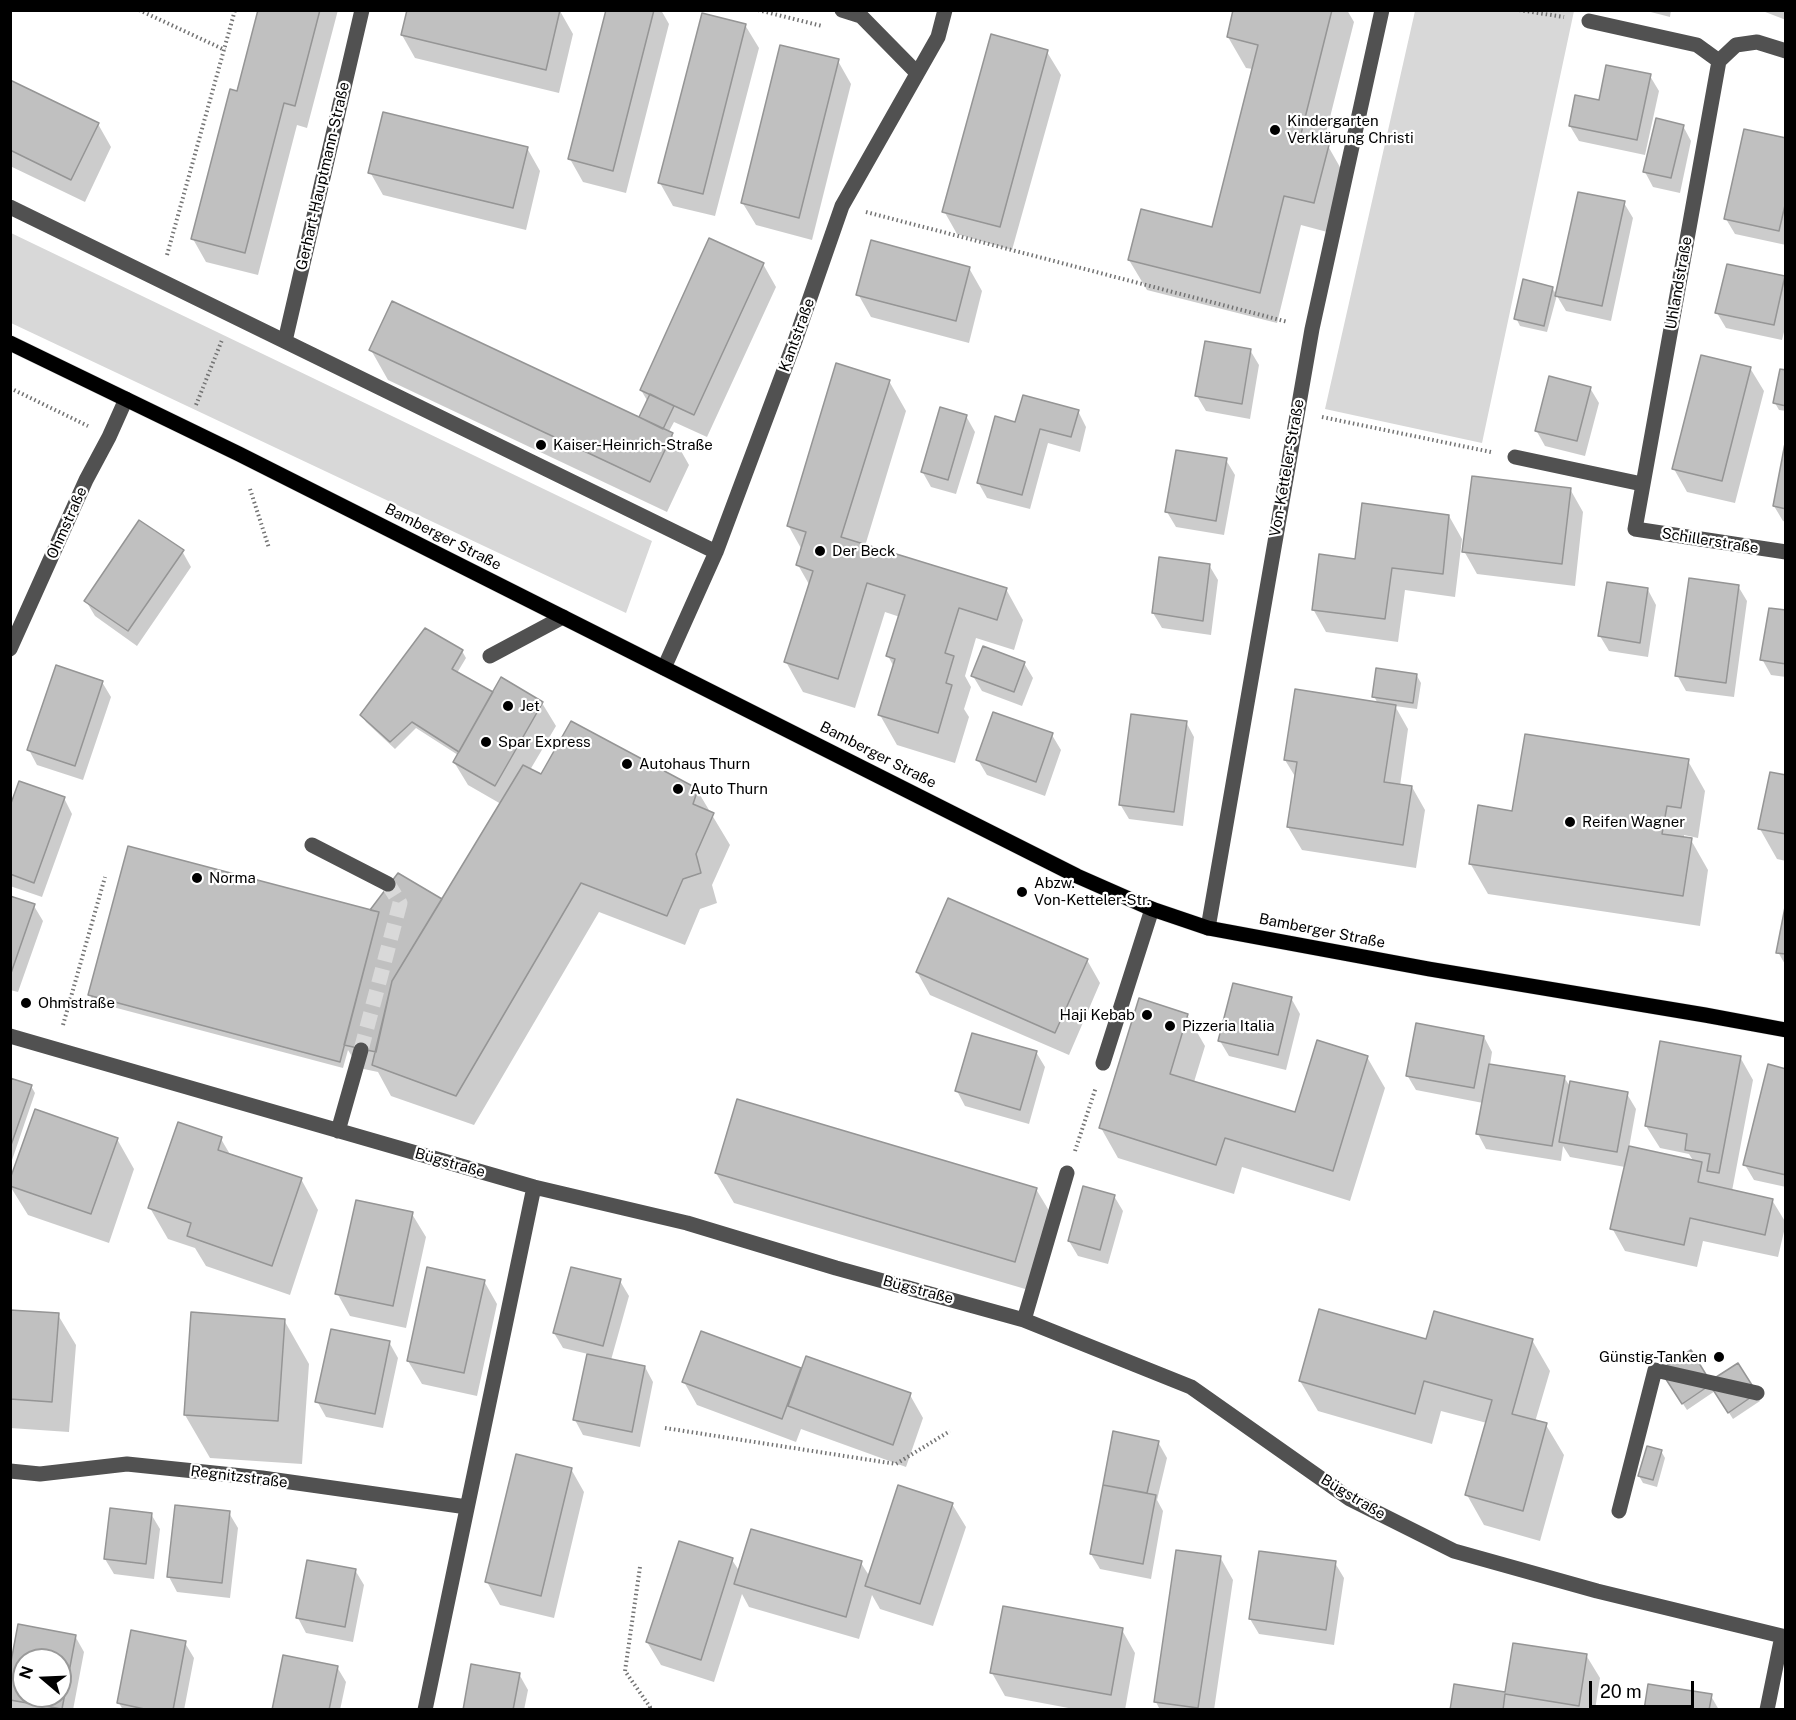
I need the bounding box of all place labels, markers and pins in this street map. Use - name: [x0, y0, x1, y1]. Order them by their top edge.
- place label: Kindergarten Verklärung Christi: [1287, 112, 1414, 147]
- marker: Kindergarten Verklärung Christi: [1268, 123, 1282, 137]
- place label: Kaiser-Heinrich-Straße: [553, 436, 713, 454]
- marker: Kaiser-Heinrich-Straße: [534, 438, 548, 452]
- place label: Der Beck: [832, 542, 895, 560]
- marker: Der Beck: [813, 544, 827, 558]
- place label: Jet: [520, 697, 540, 715]
- marker: Jet: [501, 699, 515, 713]
- place label: Spar Express: [498, 733, 591, 751]
- marker: Spar Express: [479, 735, 493, 749]
- place label: Autohaus Thurn: [639, 755, 750, 773]
- marker: Autohaus Thurn: [620, 757, 634, 771]
- place label: Auto Thurn: [690, 780, 768, 798]
- marker: Auto Thurn: [671, 782, 685, 796]
- place label: Reifen Wagner: [1582, 813, 1685, 831]
- marker: Reifen Wagner: [1563, 815, 1577, 829]
- place label: Norma: [209, 869, 256, 887]
- marker: Norma: [190, 871, 204, 885]
- place label: Abzw. Von-Ketteler-Str.: [1034, 874, 1150, 909]
- marker: Abzw. Von-Ketteler-Str.: [1015, 885, 1029, 899]
- place label: Ohmstraße: [38, 994, 115, 1012]
- marker: Ohmstraße: [19, 996, 33, 1010]
- place label: Haji Kebab: [1059, 1006, 1135, 1024]
- marker: Haji Kebab: [1140, 1008, 1154, 1022]
- place label: Pizzeria Italia: [1182, 1017, 1275, 1035]
- marker: Pizzeria Italia: [1163, 1019, 1177, 1033]
- place label: Günstig-Tanken: [1599, 1348, 1707, 1366]
- marker: Günstig-Tanken: [1712, 1350, 1726, 1364]

